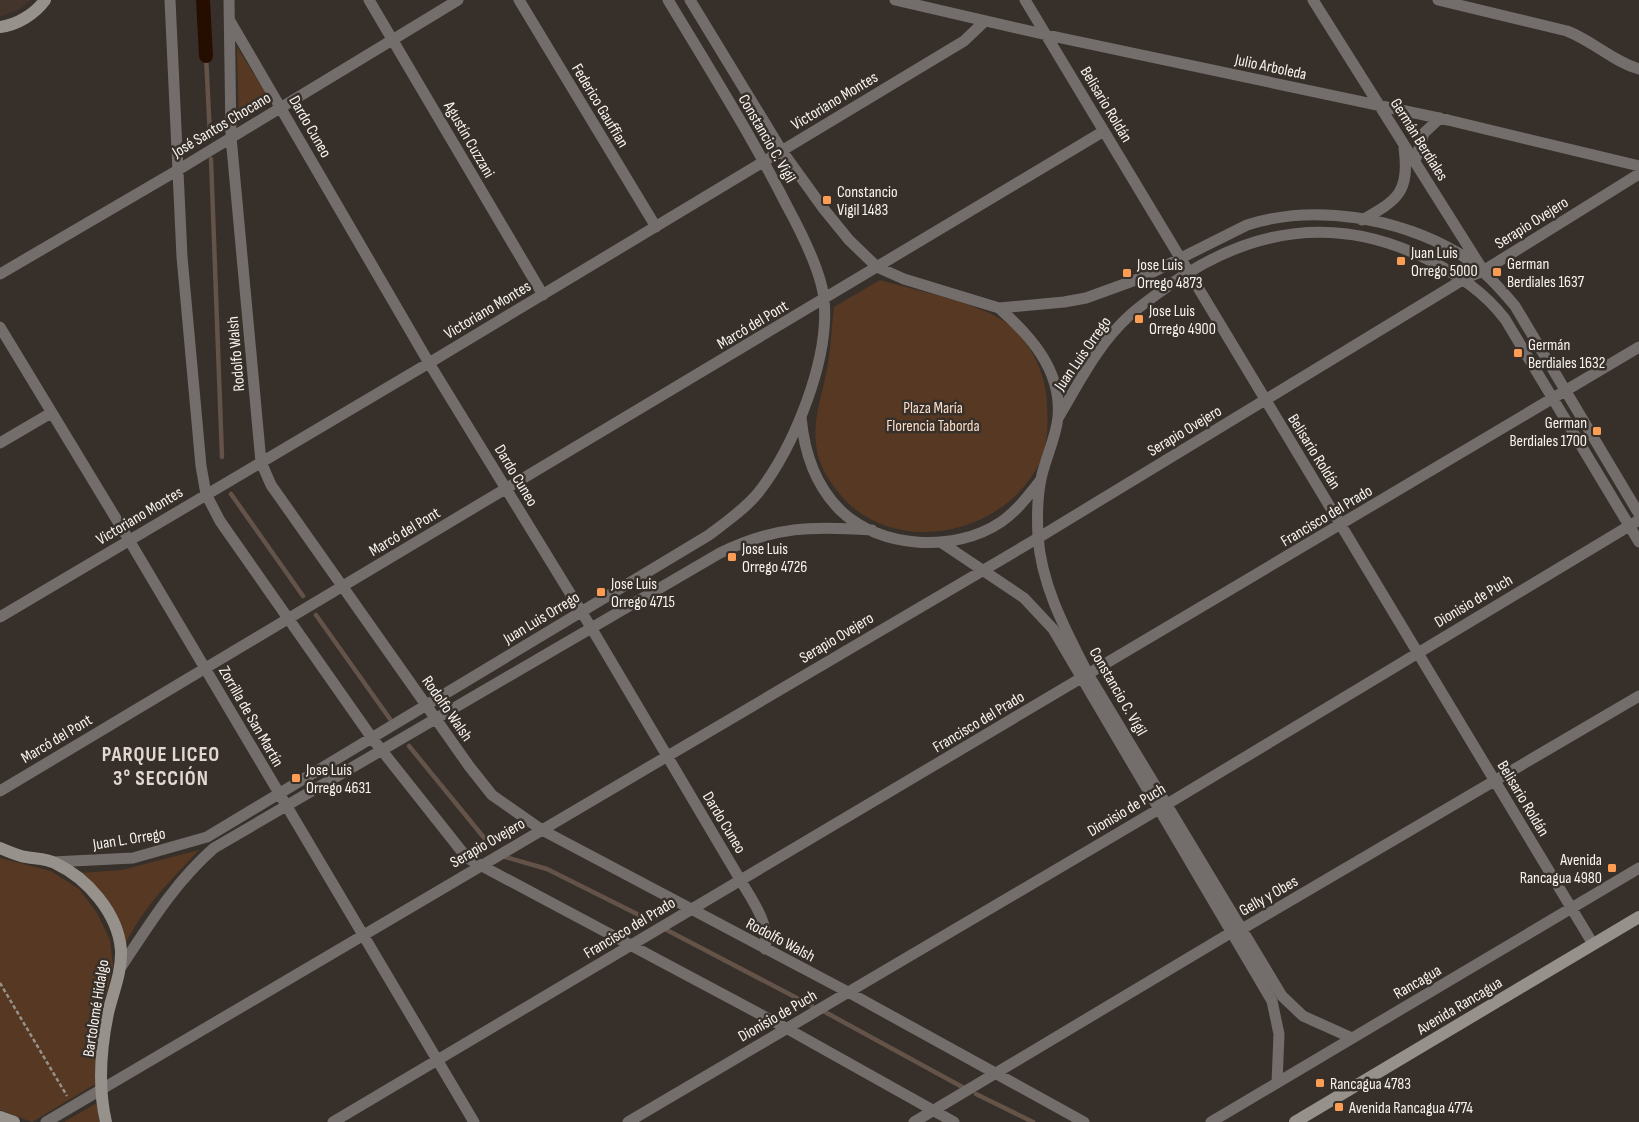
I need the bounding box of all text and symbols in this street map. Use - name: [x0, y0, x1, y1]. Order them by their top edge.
- street label: Julio Arboleda: [1232, 50, 1308, 84]
- street label: Federico Gauffian: [567, 60, 632, 151]
- street label: Belisario Roldán: [1076, 63, 1136, 146]
- street label: Victoriano Montes: [788, 68, 882, 135]
- street label: José Santos Chocano: [168, 88, 274, 163]
- street label: Constancio C. Vigil: [734, 91, 800, 186]
- street label: Dardo Cuneo: [284, 92, 335, 161]
- street label: Germán Berdiales: [1386, 95, 1452, 185]
- street label: Agustín Cuzzani: [439, 97, 498, 181]
- place label: Constancio Vigil 1483: [837, 183, 898, 220]
- street label: Serapio Ovejero: [1491, 193, 1572, 253]
- marker: Constancio Vigil 1483: [821, 194, 833, 206]
- place label: Juan Luis Orrego 5000: [1410, 244, 1478, 281]
- marker: Juan Luis Orrego 5000: [1395, 255, 1407, 267]
- place label: German Berdiales 1637: [1507, 255, 1585, 292]
- place label: Jose Luis Orrego 4873: [1136, 256, 1203, 293]
- marker: German Berdiales 1637: [1491, 266, 1503, 278]
- marker: Jose Luis Orrego 4873: [1121, 267, 1133, 279]
- street label: Victoriano Montes: [441, 277, 535, 344]
- street label: Marcó del Pont: [714, 297, 792, 354]
- place label: Jose Luis Orrego 4900: [1148, 302, 1216, 339]
- street label: Juan Luis Orrego: [1050, 313, 1116, 395]
- marker: Jose Luis Orrego 4900: [1133, 313, 1145, 325]
- street label: Rodolfo Walsh: [224, 316, 249, 392]
- place label: Germán Berdiales 1632: [1528, 336, 1605, 373]
- marker: Germán Berdiales 1632: [1512, 347, 1524, 359]
- park label: Plaza María Florencia Taborda: [886, 399, 980, 436]
- street label: Serapio Ovejero: [1144, 402, 1225, 461]
- street label: Belisario Roldán: [1283, 411, 1344, 493]
- place label: German Berdiales 1700: [1509, 414, 1587, 451]
- marker: German Berdiales 1700: [1591, 425, 1603, 437]
- street label: Dardo Cuneo: [490, 442, 541, 510]
- street label: Francisco del Prado: [1278, 482, 1376, 551]
- street label: Victoriano Montes: [93, 483, 187, 550]
- street label: Marcó del Pont: [366, 504, 444, 561]
- place label: Jose Luis Orrego 4726: [741, 540, 807, 577]
- marker: Jose Luis Orrego 4726: [726, 551, 738, 563]
- street label: Dionisio de Puch: [1431, 571, 1516, 632]
- place label: Jose Luis Orrego 4715: [610, 575, 675, 612]
- marker: Jose Luis Orrego 4715: [595, 586, 607, 598]
- street label: Juan Luis Orrego: [499, 588, 583, 649]
- street label: Serapio Ovejero: [796, 609, 877, 668]
- street label: Constancio C. Vigil: [1085, 644, 1151, 739]
- street label: Zorrilla de San Martín: [214, 663, 287, 770]
- street label: Rodolfo Walsh: [417, 673, 476, 745]
- street label: Francisco del Prado: [930, 688, 1028, 757]
- street label: Marcó del Pont: [18, 711, 96, 768]
- district label: PARQUE LICEO 3° SECCIÓN: [102, 742, 220, 791]
- street label: Belisario Roldán: [1493, 757, 1553, 840]
- place label: Jose Luis Orrego 4631: [305, 761, 371, 798]
- marker: Jose Luis Orrego 4631: [290, 772, 302, 784]
- street label: Dionisio de Puch: [1084, 780, 1169, 841]
- street label: Dardo Cuneo: [698, 789, 749, 857]
- street label: Serapio Ovejero: [447, 814, 529, 872]
- street label: Juan L. Orrego: [91, 824, 167, 855]
- place label: Avenida Rancagua 4980: [1520, 851, 1602, 888]
- marker: Avenida Rancagua 4980: [1606, 862, 1618, 874]
- street label: Gelly y Obes: [1236, 872, 1302, 921]
- street label: Francisco del Prado: [581, 894, 679, 963]
- street label: Rodolfo Walsh: [743, 914, 818, 966]
- street label: Bartolomé Hidalgo: [79, 958, 114, 1058]
- street label: Rancagua: [1391, 961, 1445, 1003]
- street label: Avenida Rancagua: [1413, 973, 1506, 1040]
- street label: Dionisio de Puch: [735, 986, 820, 1046]
- place label: Rancagua 4783: [1330, 1075, 1411, 1094]
- marker: Rancagua 4783: [1314, 1077, 1326, 1089]
- place label: Avenida Rancagua 4774: [1348, 1099, 1473, 1118]
- marker: Avenida Rancagua 4774: [1333, 1101, 1345, 1113]

